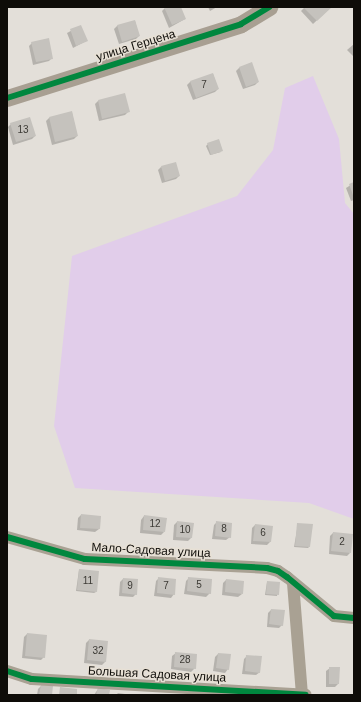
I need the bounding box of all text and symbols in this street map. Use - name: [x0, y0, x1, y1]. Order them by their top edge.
- street label: улица Герцена: [95, 27, 177, 65]
- house number: 7: [201, 79, 207, 91]
- house number: 13: [17, 124, 29, 136]
- house number: 12: [149, 518, 161, 530]
- house number: 8: [221, 523, 227, 535]
- house number: 10: [179, 524, 191, 536]
- house number: 6: [260, 527, 266, 539]
- house number: 2: [339, 536, 345, 548]
- street label: Мало-Садовая улица: [91, 541, 211, 561]
- house number: 11: [83, 575, 93, 587]
- house number: 5: [196, 579, 202, 591]
- house number: 9: [127, 580, 133, 592]
- house number: 7: [163, 580, 169, 592]
- house number: 32: [92, 645, 104, 657]
- house number: 28: [179, 654, 191, 666]
- street label: Большая Садовая улица: [87, 664, 227, 686]

